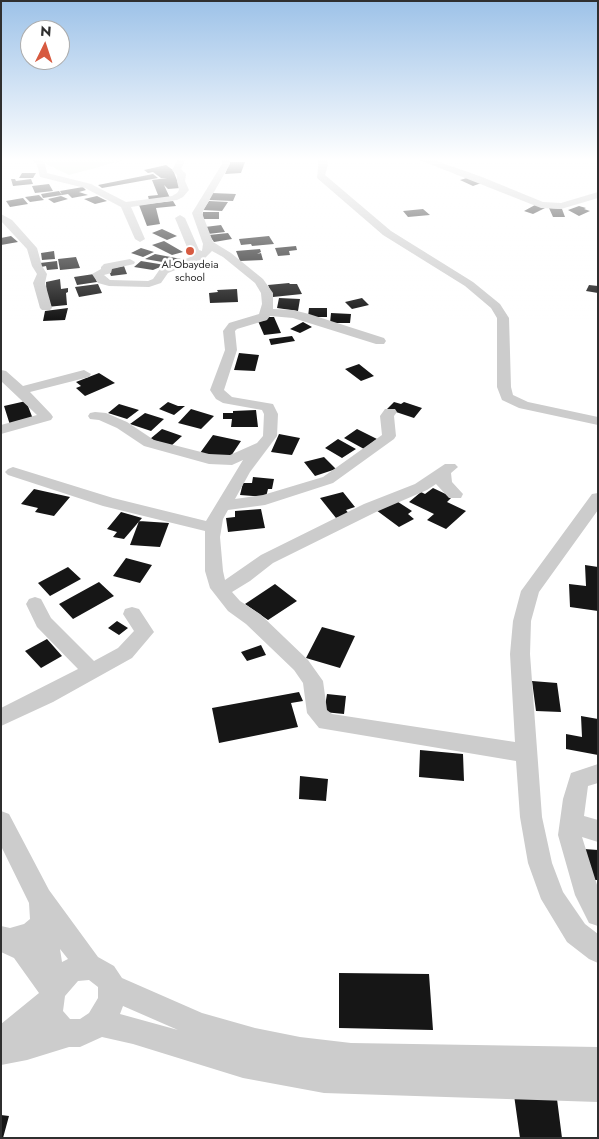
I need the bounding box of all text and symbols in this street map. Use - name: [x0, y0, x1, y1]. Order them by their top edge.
- north arrow: [20, 20, 70, 70]
- text: N: [40, 21, 52, 41]
- marker: Al-Obaydeia school: [184, 245, 196, 257]
- place label: Al-Obaydeia school: [161, 258, 219, 284]

